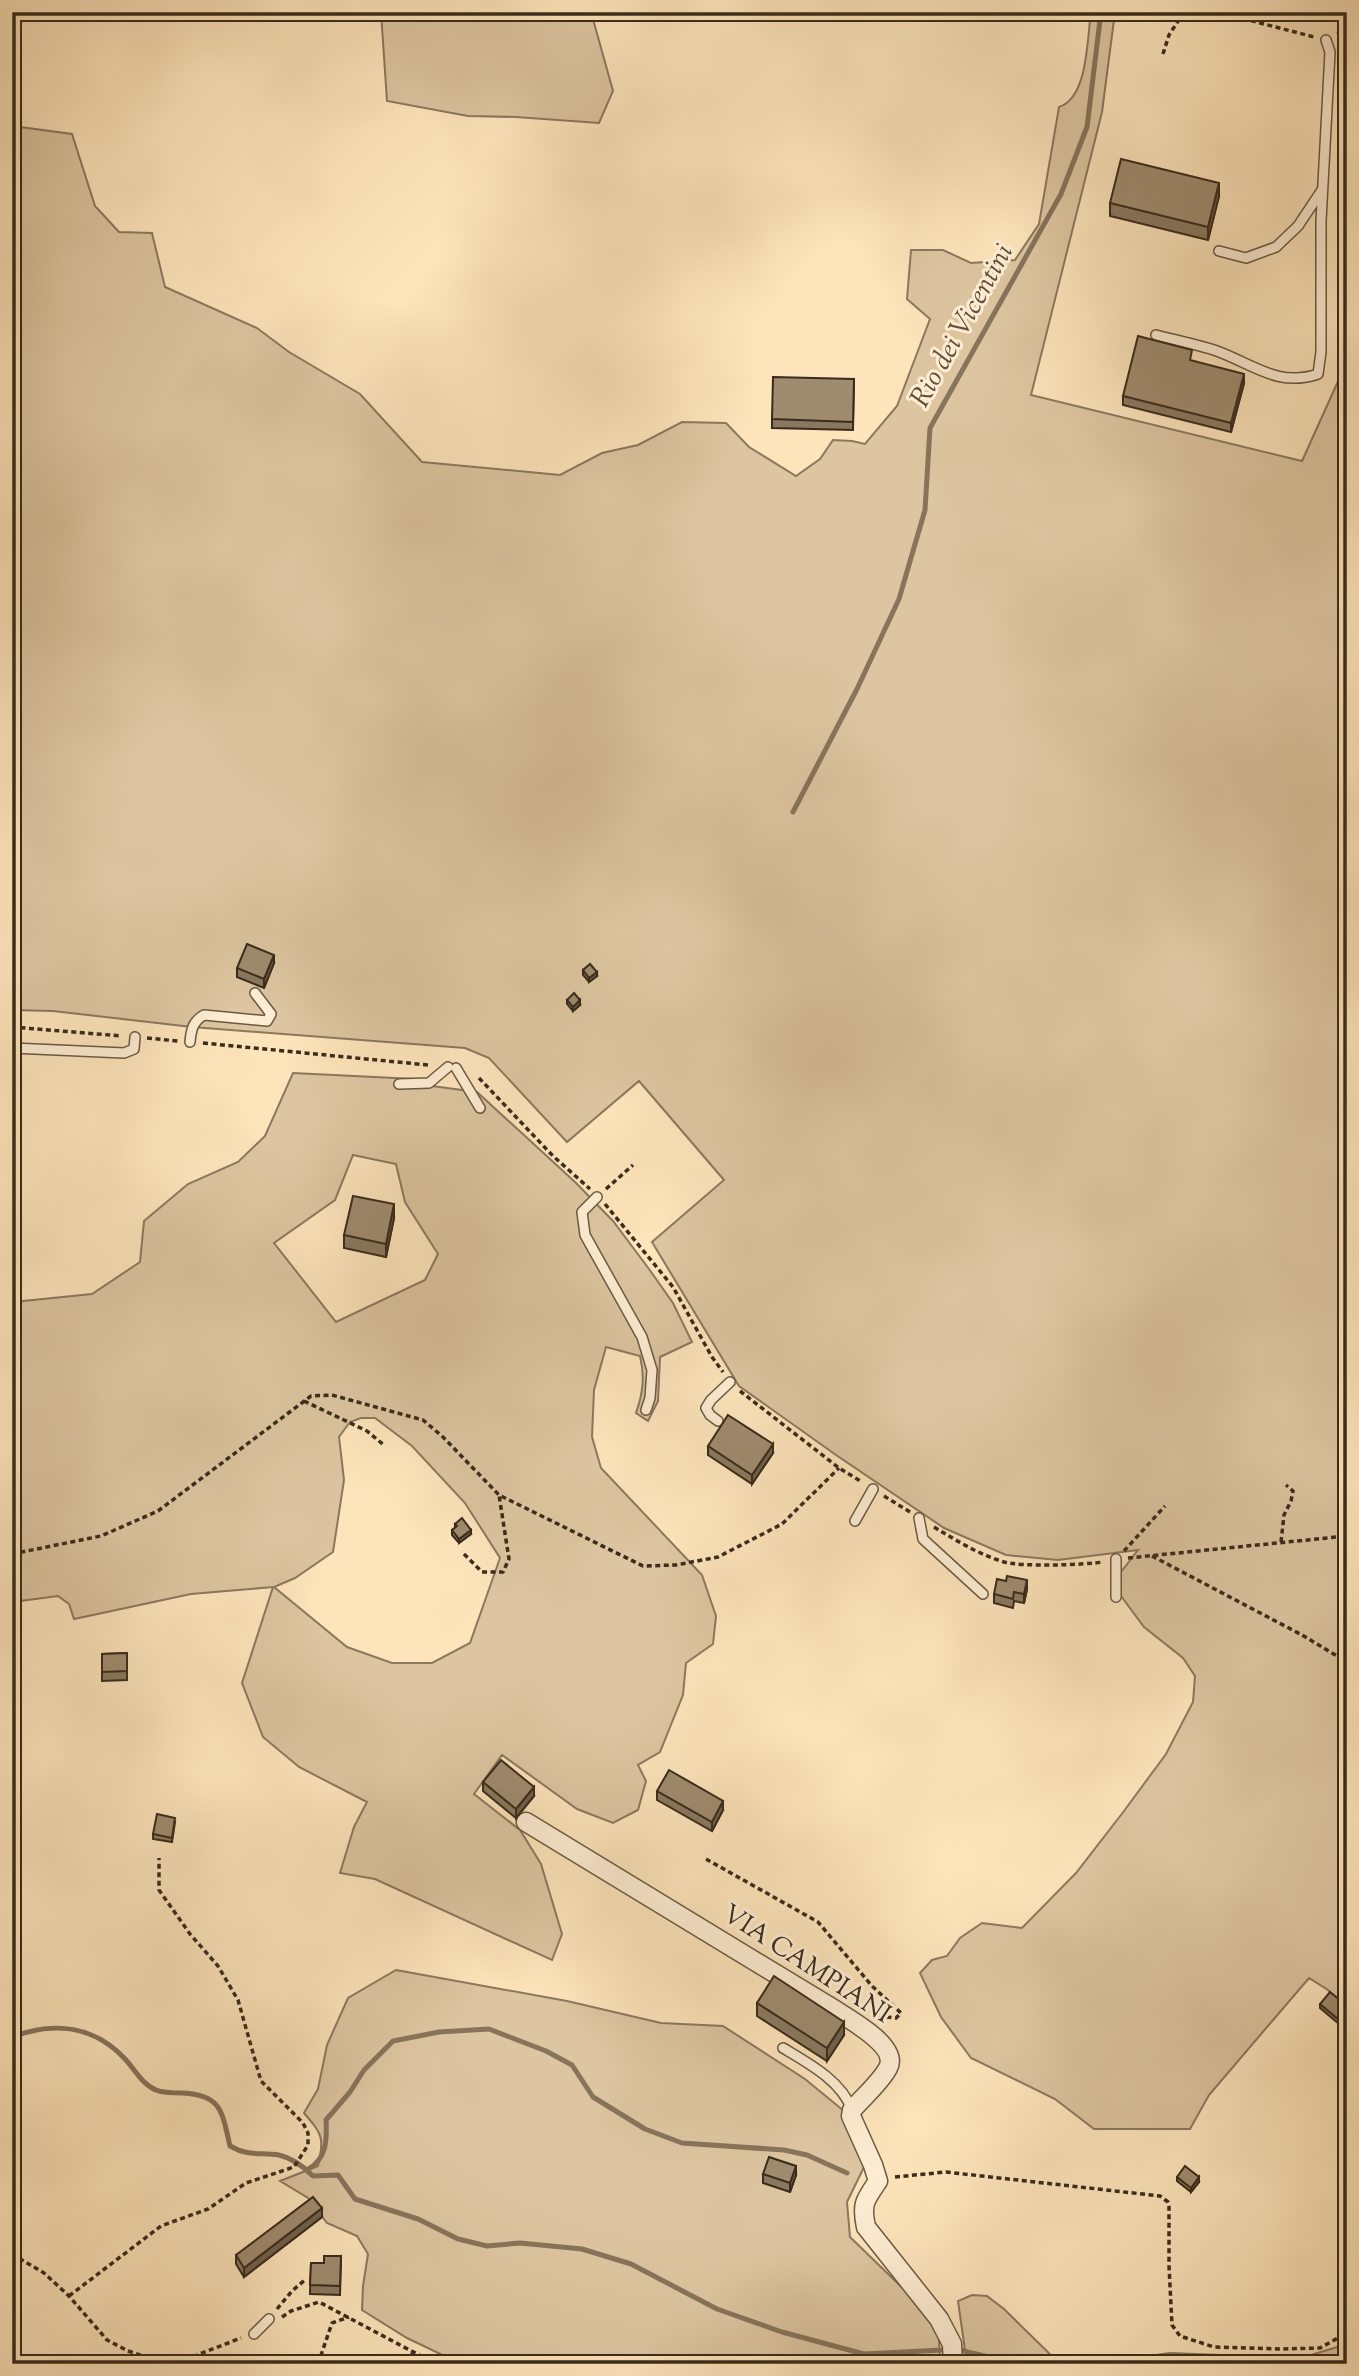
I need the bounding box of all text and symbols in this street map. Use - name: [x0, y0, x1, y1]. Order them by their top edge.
- water label: Rio dei Vicentini: [902, 237, 1024, 415]
- street label: VIA CAMPIANI: [714, 1896, 898, 2034]

